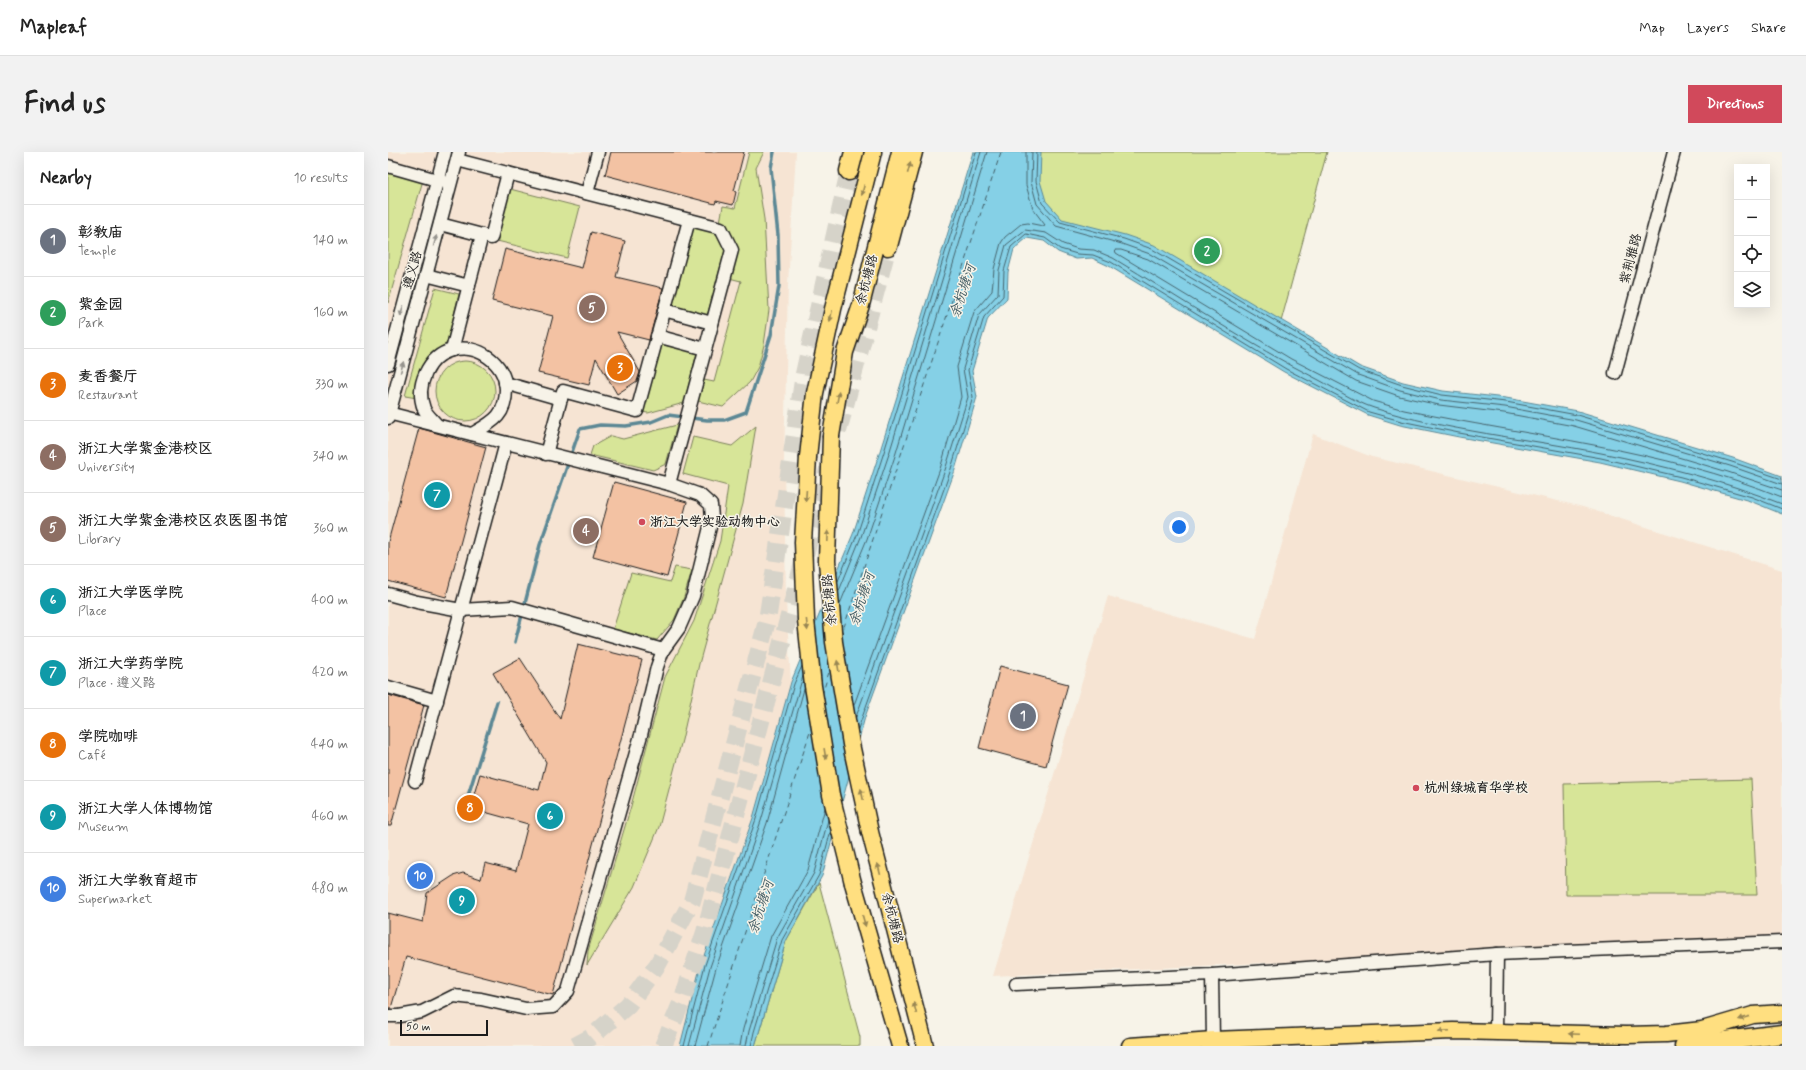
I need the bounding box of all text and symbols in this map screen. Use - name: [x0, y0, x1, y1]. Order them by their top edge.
- text: Mapleaf: [20, 15, 87, 40]
- text: Map: [1639, 19, 1665, 37]
- text: Layers: [1687, 19, 1729, 37]
- text: Share: [1751, 19, 1786, 37]
- button: Directions: [1688, 85, 1782, 123]
- text: Find us: [24, 86, 105, 123]
- one-way arrow: [906, 162, 912, 174]
- map controls: [1734, 164, 1770, 308]
- button: +: [1734, 164, 1770, 200]
- text: Nearby: [40, 167, 92, 189]
- text: 10 results: [294, 170, 348, 187]
- one-way arrow: [860, 184, 866, 196]
- button: −: [1734, 200, 1770, 236]
- text: 彰教庙: [78, 223, 123, 243]
- text: 1: [50, 232, 56, 249]
- text: 140 m: [313, 232, 348, 249]
- street label: 紫荆雅路: [1616, 232, 1646, 286]
- one-way arrow: [433, 235, 439, 247]
- pin: 2: [1194, 236, 1220, 266]
- button: locate: [1734, 236, 1770, 272]
- text: Temple: [78, 243, 116, 260]
- street label: 遵义路: [400, 249, 426, 291]
- street label: 余杭塘路: [852, 253, 882, 307]
- water label: 余杭塘河: [946, 260, 981, 320]
- button: layers: [1734, 272, 1770, 308]
- pin: 5: [579, 293, 605, 323]
- text: 紫金园: [78, 295, 123, 315]
- text: 2: [50, 304, 56, 321]
- text: 160 m: [313, 304, 348, 321]
- one-way arrow: [399, 306, 405, 318]
- one-way arrow: [828, 310, 834, 322]
- text: Park: [78, 315, 104, 332]
- pin: 3: [607, 353, 633, 383]
- one-way arrow: [399, 360, 405, 372]
- text: 麦香餐厅: [78, 367, 138, 387]
- text: 3: [50, 376, 56, 393]
- text: 330 m: [315, 376, 348, 393]
- text: Restaurant: [78, 387, 138, 404]
- one-way arrow: [835, 391, 841, 403]
- text: 浙江大学紫金港校区: [78, 439, 213, 459]
- text: 4: [49, 448, 57, 465]
- text: 340 m: [313, 448, 348, 465]
- text: University: [78, 459, 134, 476]
- pin: 7: [424, 480, 450, 510]
- one-way arrow: [802, 490, 809, 502]
- text: 浙江大学紫金港校区农医图书馆: [78, 511, 288, 531]
- place label: 浙江大学实验动物中心: [650, 514, 780, 531]
- pin: 4: [573, 516, 599, 546]
- marker: 浙江大学实验动物中心: [637, 517, 647, 527]
- your location: [1169, 517, 1189, 537]
- text: 5: [49, 520, 57, 537]
- text: 360 m: [313, 520, 348, 537]
- one-way arrow: [824, 530, 831, 542]
- text: Library: [78, 531, 121, 548]
- water label: 余杭塘河: [845, 568, 880, 628]
- street label: 余杭塘路: [819, 573, 841, 627]
- text: 浙江大学医学院: [78, 583, 183, 603]
- text: 6: [50, 592, 56, 609]
- text: 400 m: [311, 592, 348, 609]
- text: Place: [78, 603, 107, 620]
- one-way arrow: [804, 619, 810, 632]
- text: 浙江大学药学院: [78, 654, 183, 674]
- one-way arrow: [835, 660, 841, 672]
- text: 7: [49, 664, 57, 681]
- text: 420 m: [312, 664, 348, 681]
- text: Place · 遵义路: [78, 675, 156, 692]
- pin: 1: [1010, 701, 1036, 731]
- text: 学院咖啡: [78, 727, 138, 747]
- text: 8: [49, 736, 57, 753]
- text: 440 m: [311, 736, 348, 753]
- text: Café: [78, 747, 105, 764]
- one-way arrow: [822, 748, 828, 760]
- place label: 杭州绿城育华学校: [1424, 780, 1528, 797]
- marker: 杭州绿城育华学校: [1411, 783, 1421, 793]
- one-way arrow: [858, 787, 864, 800]
- pin: 8: [457, 793, 483, 823]
- text: 浙江大学人体博物馆: [78, 799, 213, 819]
- pin: 6: [537, 801, 563, 831]
- text: 9: [50, 808, 56, 825]
- text: 460 m: [312, 808, 348, 825]
- text: Museum: [78, 819, 129, 836]
- pin: 10: [407, 861, 433, 891]
- one-way arrow: [876, 863, 882, 875]
- text: 浙江大学教育超市: [78, 871, 198, 891]
- water label: 余杭塘河: [744, 876, 779, 936]
- text: 10: [46, 880, 60, 897]
- text: 480 m: [312, 880, 348, 897]
- pin: 9: [449, 886, 475, 916]
- text: Supermarket: [78, 891, 152, 908]
- street label: 余杭塘路: [877, 891, 907, 945]
- one-way arrow: [861, 915, 867, 927]
- one-way arrow: [912, 1002, 918, 1014]
- one-way arrow: [1737, 1015, 1749, 1021]
- scale bar: [400, 1018, 488, 1037]
- text: 50 m: [406, 1020, 431, 1034]
- one-way arrow: [1437, 1028, 1450, 1034]
- one-way arrow: [1568, 1030, 1580, 1037]

